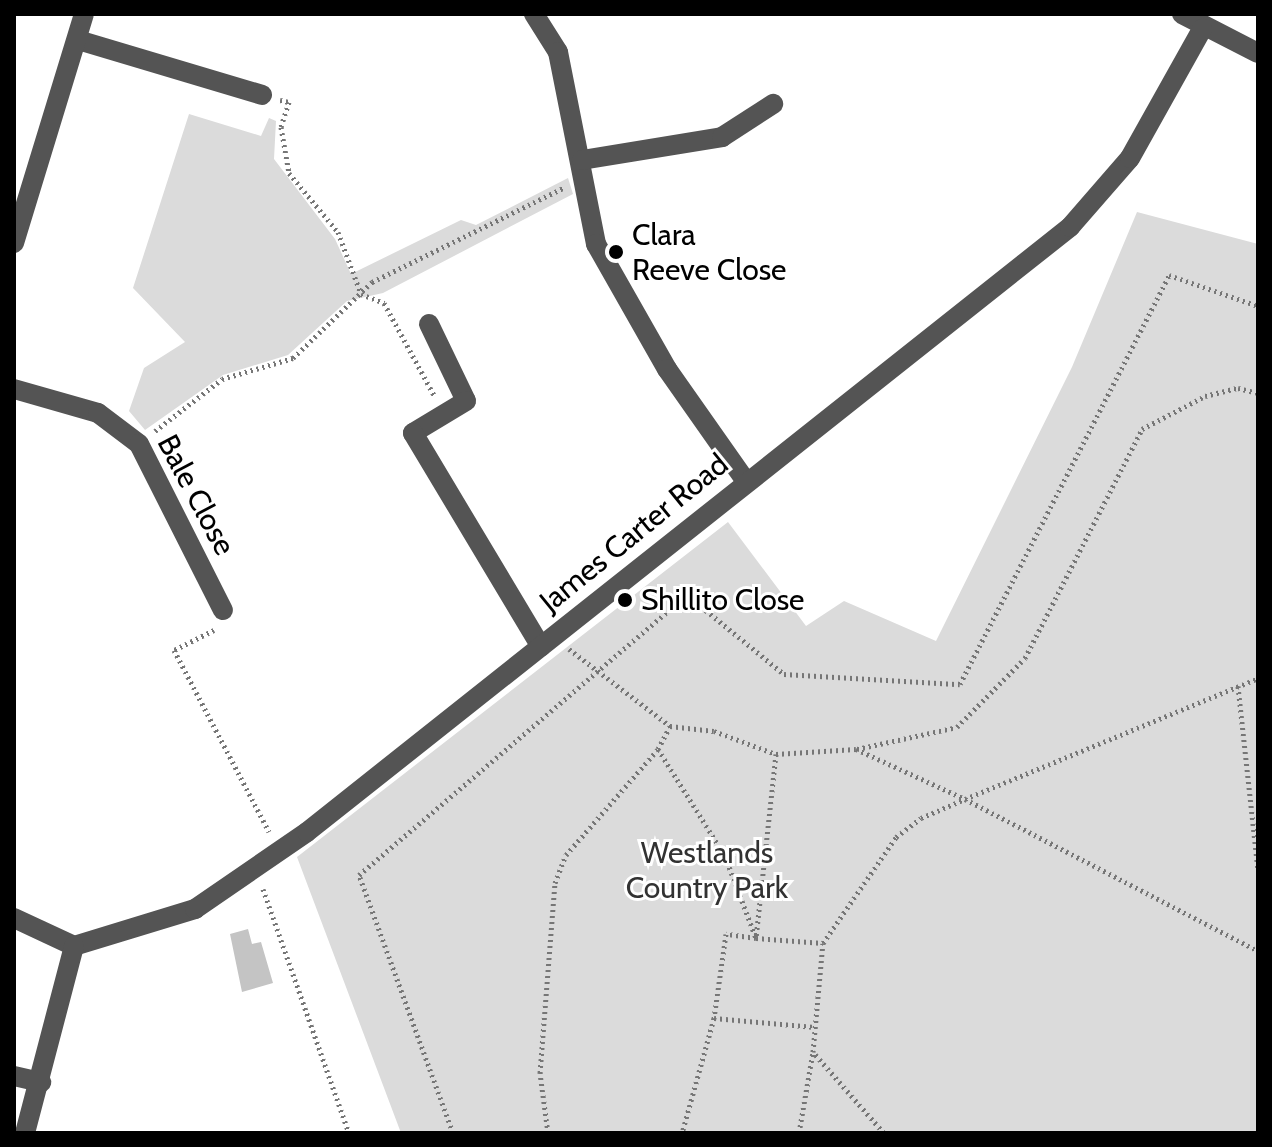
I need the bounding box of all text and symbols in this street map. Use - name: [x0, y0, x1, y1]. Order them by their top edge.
- place label: Clara Reeve Close: [632, 217, 786, 288]
- marker: Clara Reeve Close: [607, 243, 625, 261]
- street label: Bale Close: [149, 429, 243, 561]
- street label: James Carter Road: [533, 446, 735, 620]
- place label: Shillito Close: [641, 582, 804, 618]
- marker: Shillito Close: [616, 591, 634, 609]
- park label: Westlands Country Park: [626, 835, 788, 906]

